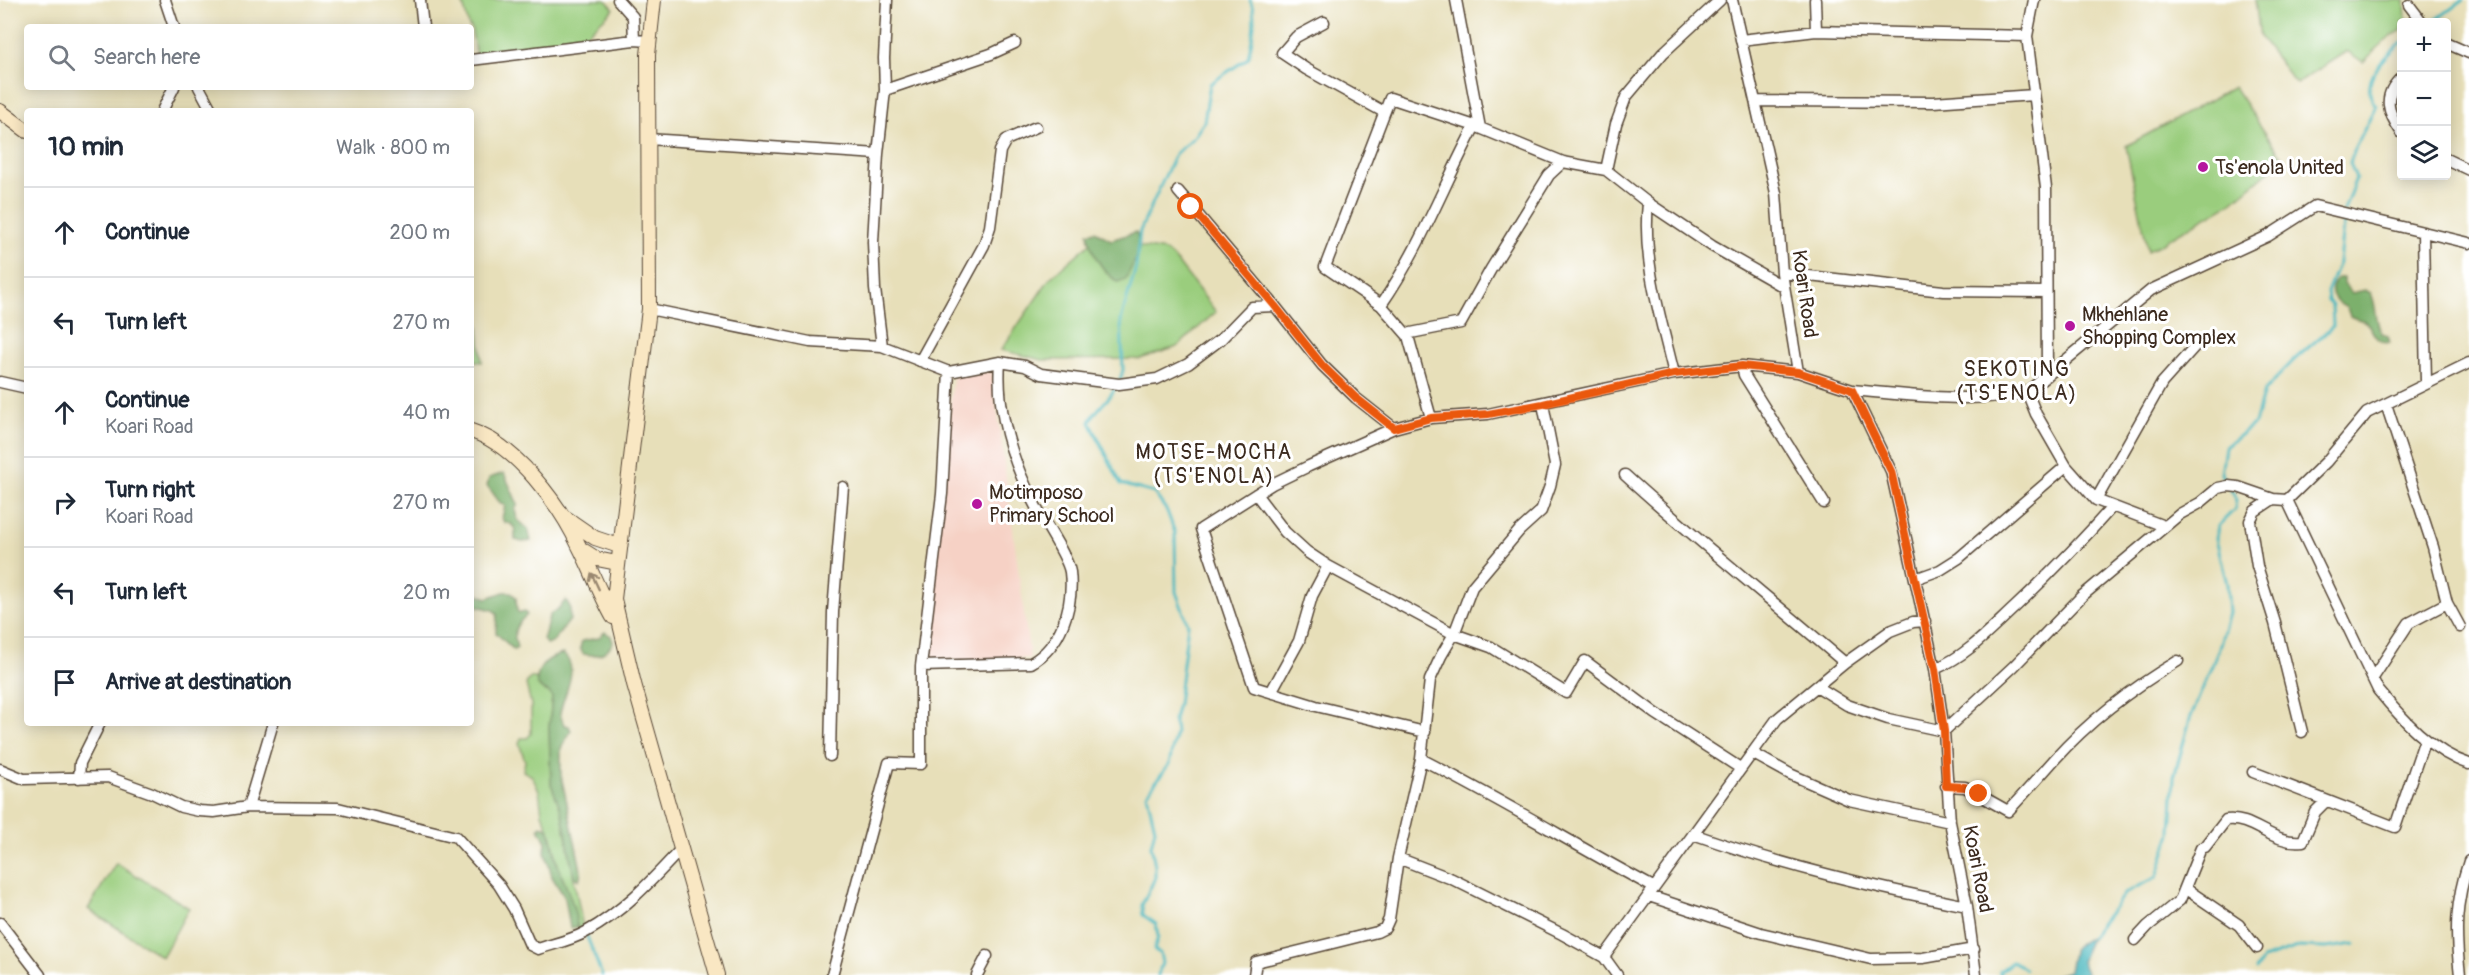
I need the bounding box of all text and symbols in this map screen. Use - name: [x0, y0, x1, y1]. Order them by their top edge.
- map controls: [2397, 18, 2451, 180]
- button: +: [2397, 18, 2451, 72]
- search box: [24, 24, 474, 90]
- icon: search: [45, 41, 78, 74]
- text: Search here: [93, 43, 200, 71]
- button: −: [2397, 72, 2451, 126]
- button: layers: [2397, 126, 2451, 180]
- text: 10 min: [48, 131, 124, 163]
- text: Walk · 800 m: [336, 135, 450, 160]
- place label: Ts'enola United: [2215, 155, 2344, 180]
- marker: Ts'enola United: [2196, 160, 2210, 174]
- route start: [1177, 193, 1203, 219]
- icon: ahead: [48, 216, 81, 249]
- text: Continue: [105, 218, 189, 246]
- text: 200 m: [389, 220, 450, 245]
- street label: Koari Road: [1786, 248, 1824, 340]
- place label: Mkhehlane Shopping Complex: [2082, 302, 2236, 350]
- icon: left: [48, 306, 81, 339]
- text: Turn left: [105, 308, 187, 336]
- text: 270 m: [392, 310, 450, 335]
- marker: Mkhehlane Shopping Complex: [2063, 319, 2077, 333]
- district label: SEKOTING (TS'ENOLA): [1956, 356, 2078, 407]
- text: Continue: [105, 386, 189, 414]
- icon: ahead: [48, 396, 81, 429]
- text: 40 m: [403, 400, 450, 425]
- text: Koari Road: [105, 414, 194, 439]
- district label: MOTSE-MOCHA (TS'ENOLA): [1135, 439, 1293, 490]
- text: Turn right: [105, 476, 195, 504]
- place label: Motimposo Primary School: [989, 480, 1114, 528]
- icon: right: [48, 486, 81, 519]
- text: 270 m: [392, 490, 450, 515]
- marker: Motimposo Primary School: [970, 497, 984, 511]
- text: Koari Road: [105, 504, 194, 529]
- one-way arrow: [589, 573, 601, 591]
- icon: left: [48, 576, 81, 609]
- text: Turn left: [105, 578, 187, 606]
- text: 20 m: [403, 580, 450, 605]
- icon: arrive: [48, 666, 81, 699]
- text: Arrive at destination: [105, 668, 291, 696]
- route end: [1965, 780, 1991, 806]
- street label: Koari Road: [1957, 823, 1999, 915]

